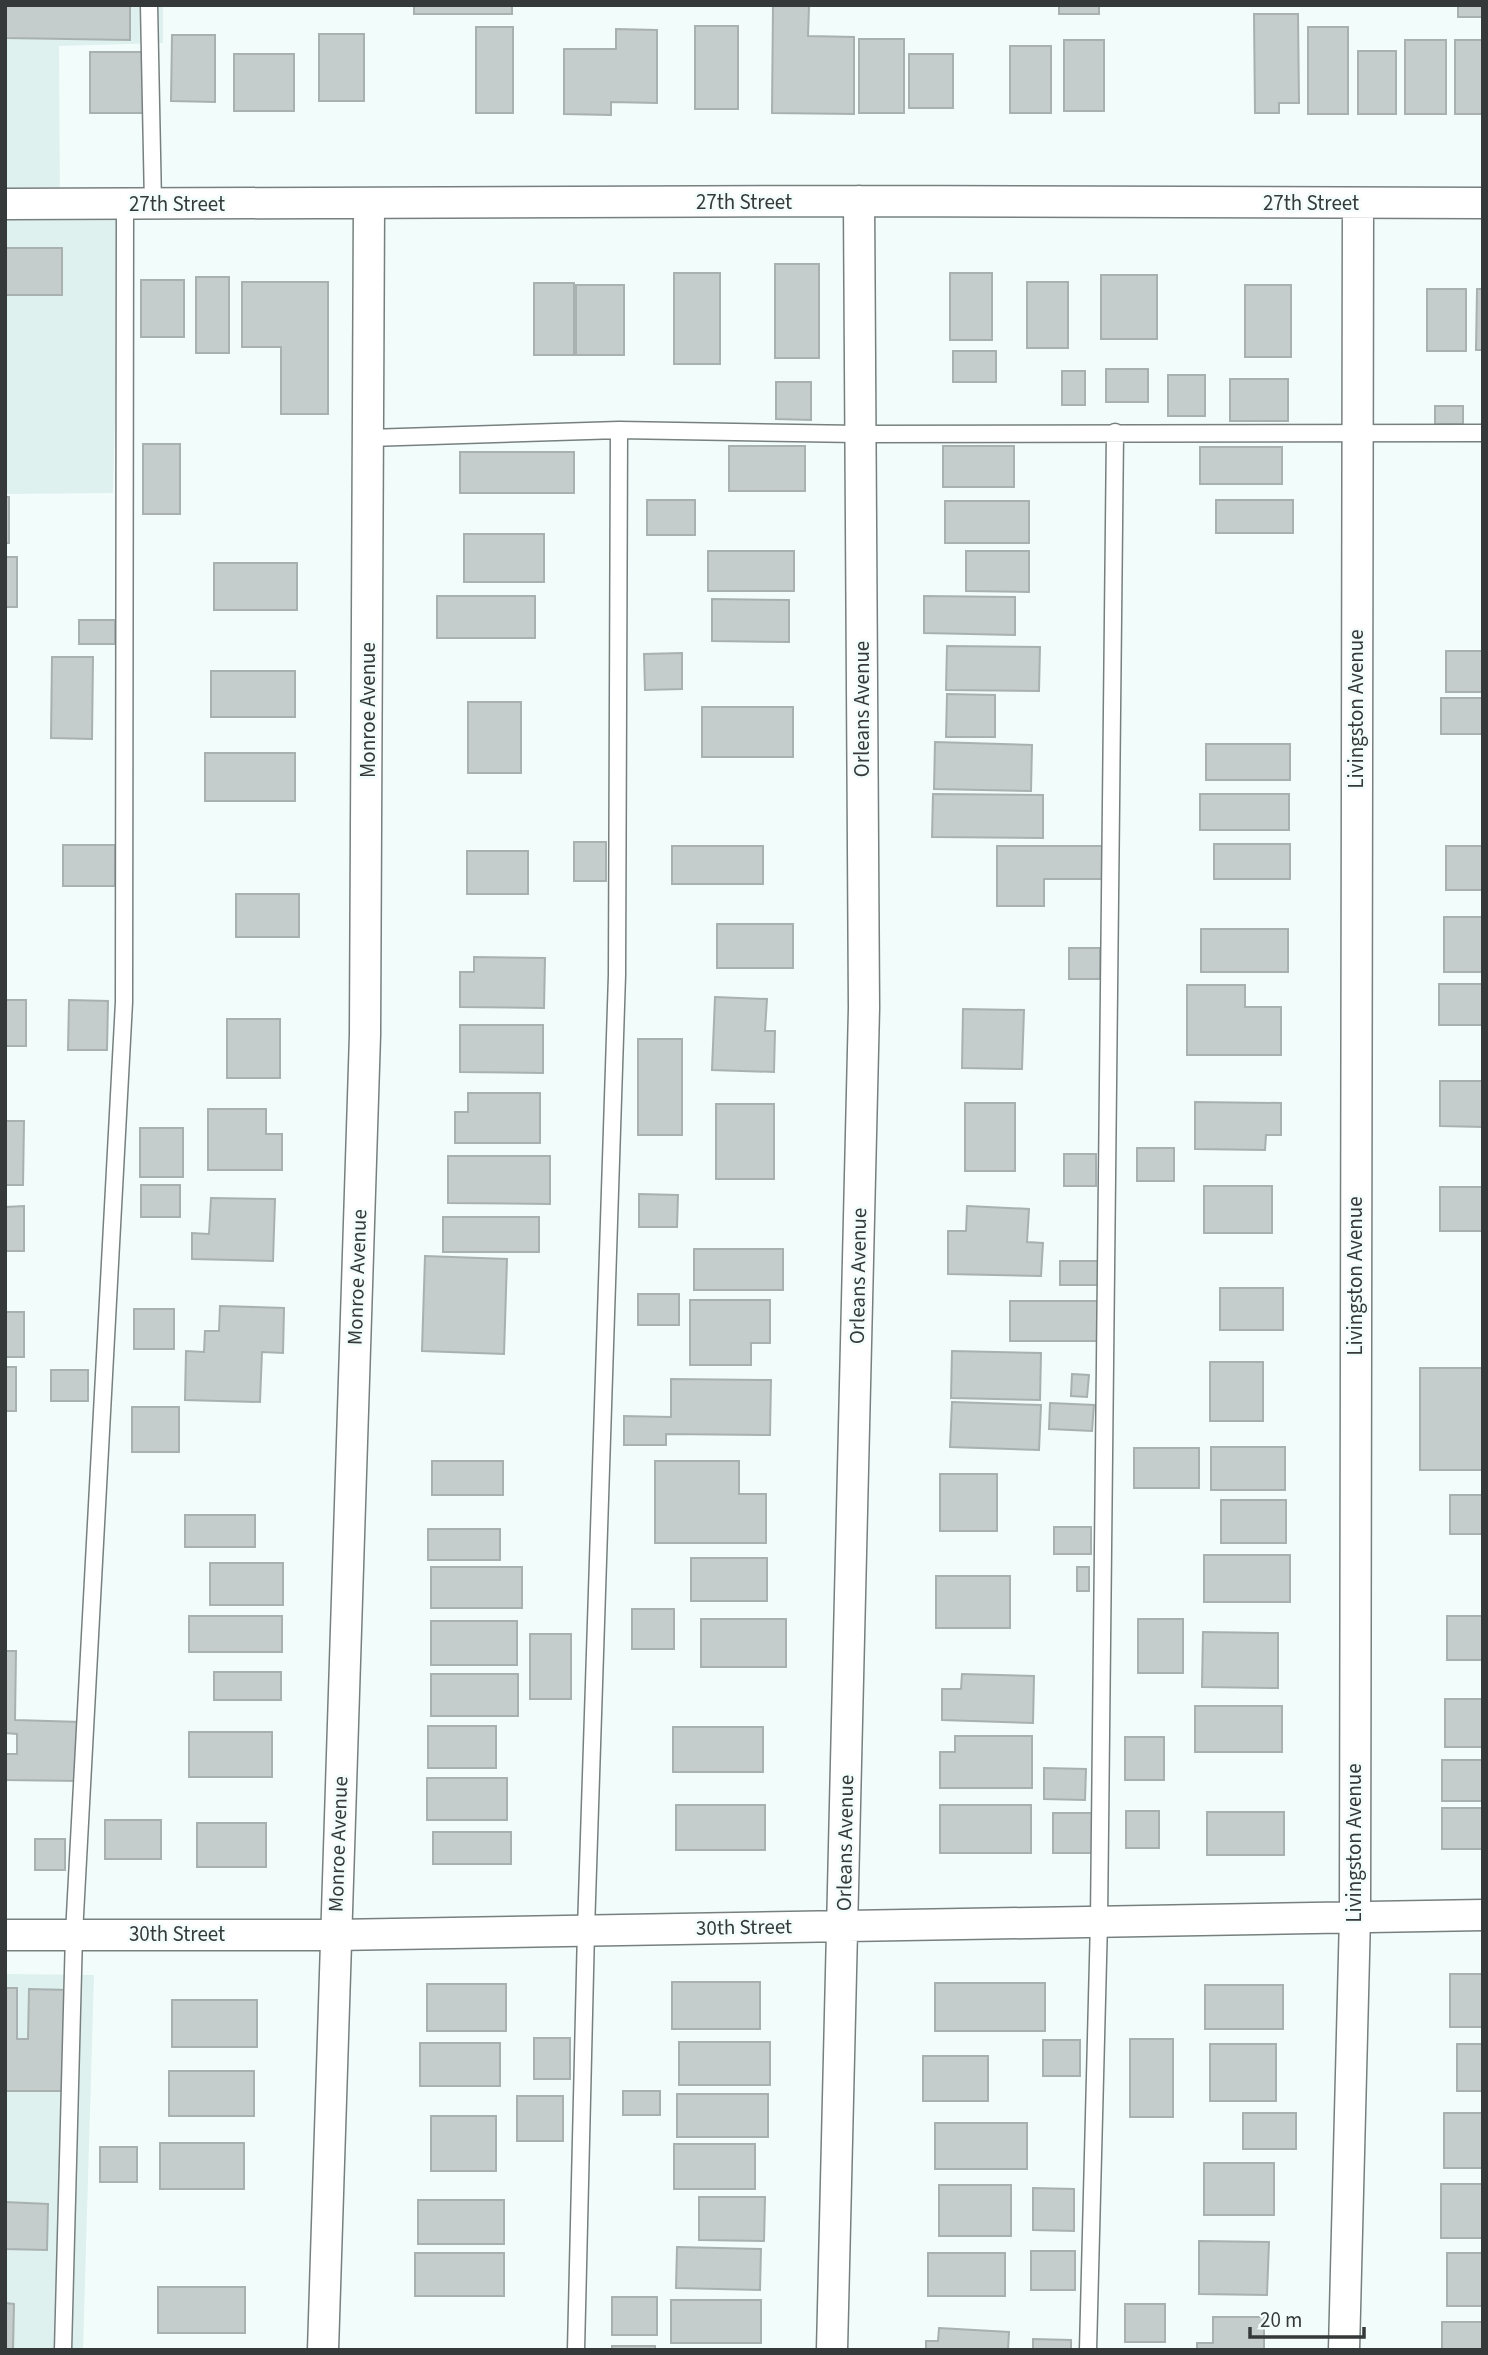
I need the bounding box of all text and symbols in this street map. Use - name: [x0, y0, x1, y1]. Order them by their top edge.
- street label: 27th Street: [696, 187, 792, 217]
- street label: 27th Street: [1263, 188, 1359, 218]
- street label: 27th Street: [129, 189, 225, 219]
- street label: Livingston Avenue: [1341, 629, 1371, 789]
- street label: Orleans Avenue: [847, 641, 877, 777]
- street label: Monroe Avenue: [353, 642, 383, 778]
- street label: Livingston Avenue: [1340, 1196, 1370, 1356]
- street label: Orleans Avenue: [842, 1207, 874, 1345]
- street label: Monroe Avenue: [340, 1209, 374, 1345]
- street label: Livingston Avenue: [1339, 1763, 1369, 1923]
- street label: Orleans Avenue: [829, 1774, 861, 1912]
- street label: Monroe Avenue: [321, 1776, 355, 1912]
- street label: 30th Street: [696, 1911, 792, 1943]
- street label: 30th Street: [129, 1919, 225, 1949]
- scale bar: [1250, 2296, 1364, 2340]
- text: 20 m: [1260, 2305, 1302, 2335]

